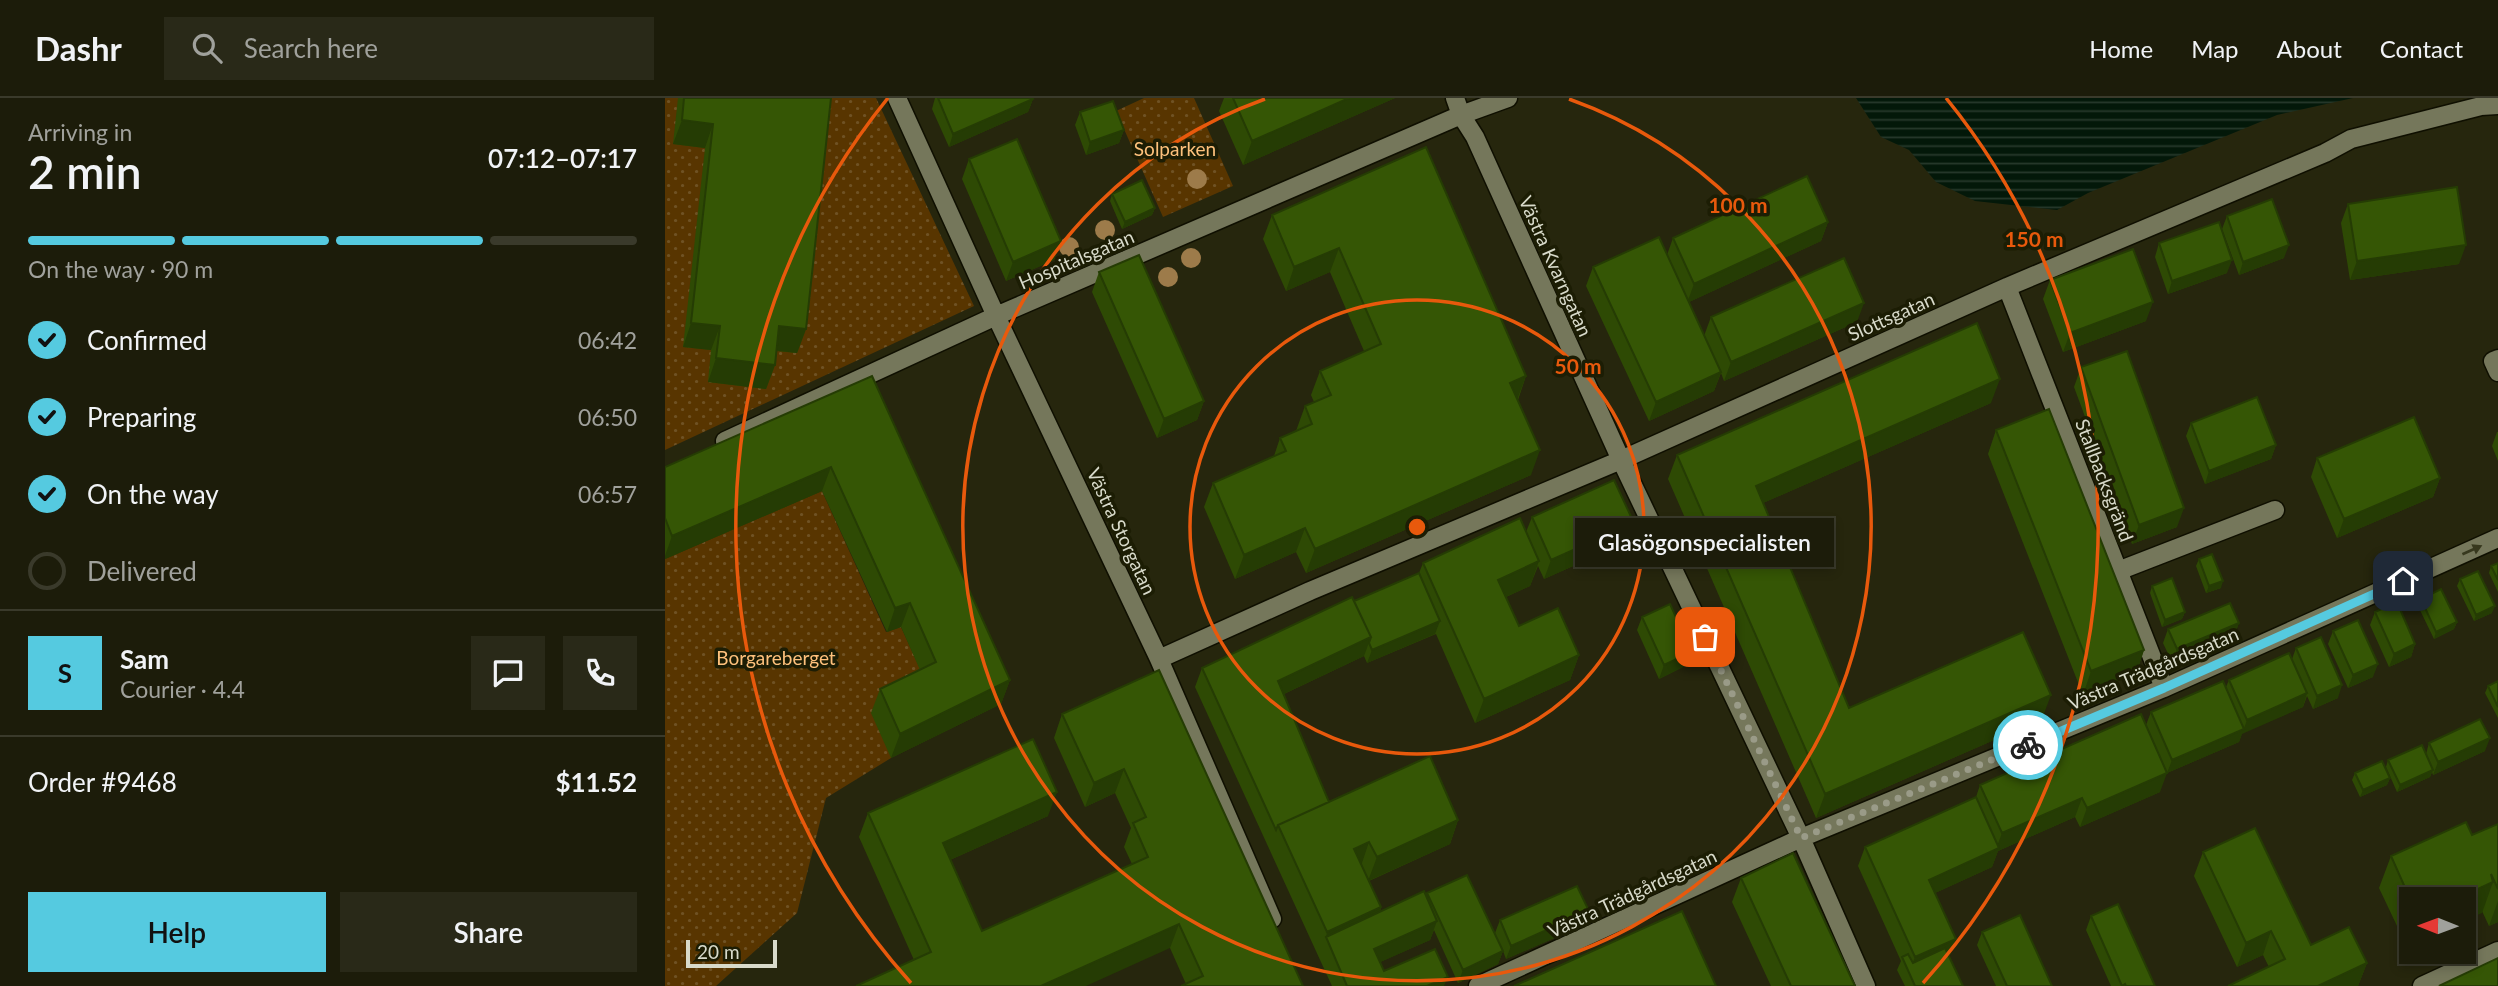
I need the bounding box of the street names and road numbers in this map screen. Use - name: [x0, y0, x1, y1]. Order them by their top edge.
- street label: Västra Kvarngatan: [1515, 192, 1597, 340]
- street label: Hospitalsgatan: [1015, 224, 1137, 294]
- street label: Slottsgatan: [1844, 287, 1938, 345]
- street label: Stallbacksgränd: [2071, 415, 2139, 545]
- street label: Västra Storgatan: [1083, 464, 1161, 598]
- street label: Västra Trädgårdsgatan: [2064, 622, 2242, 714]
- street label: Västra Trädgårdsgatan: [1544, 844, 1720, 942]

